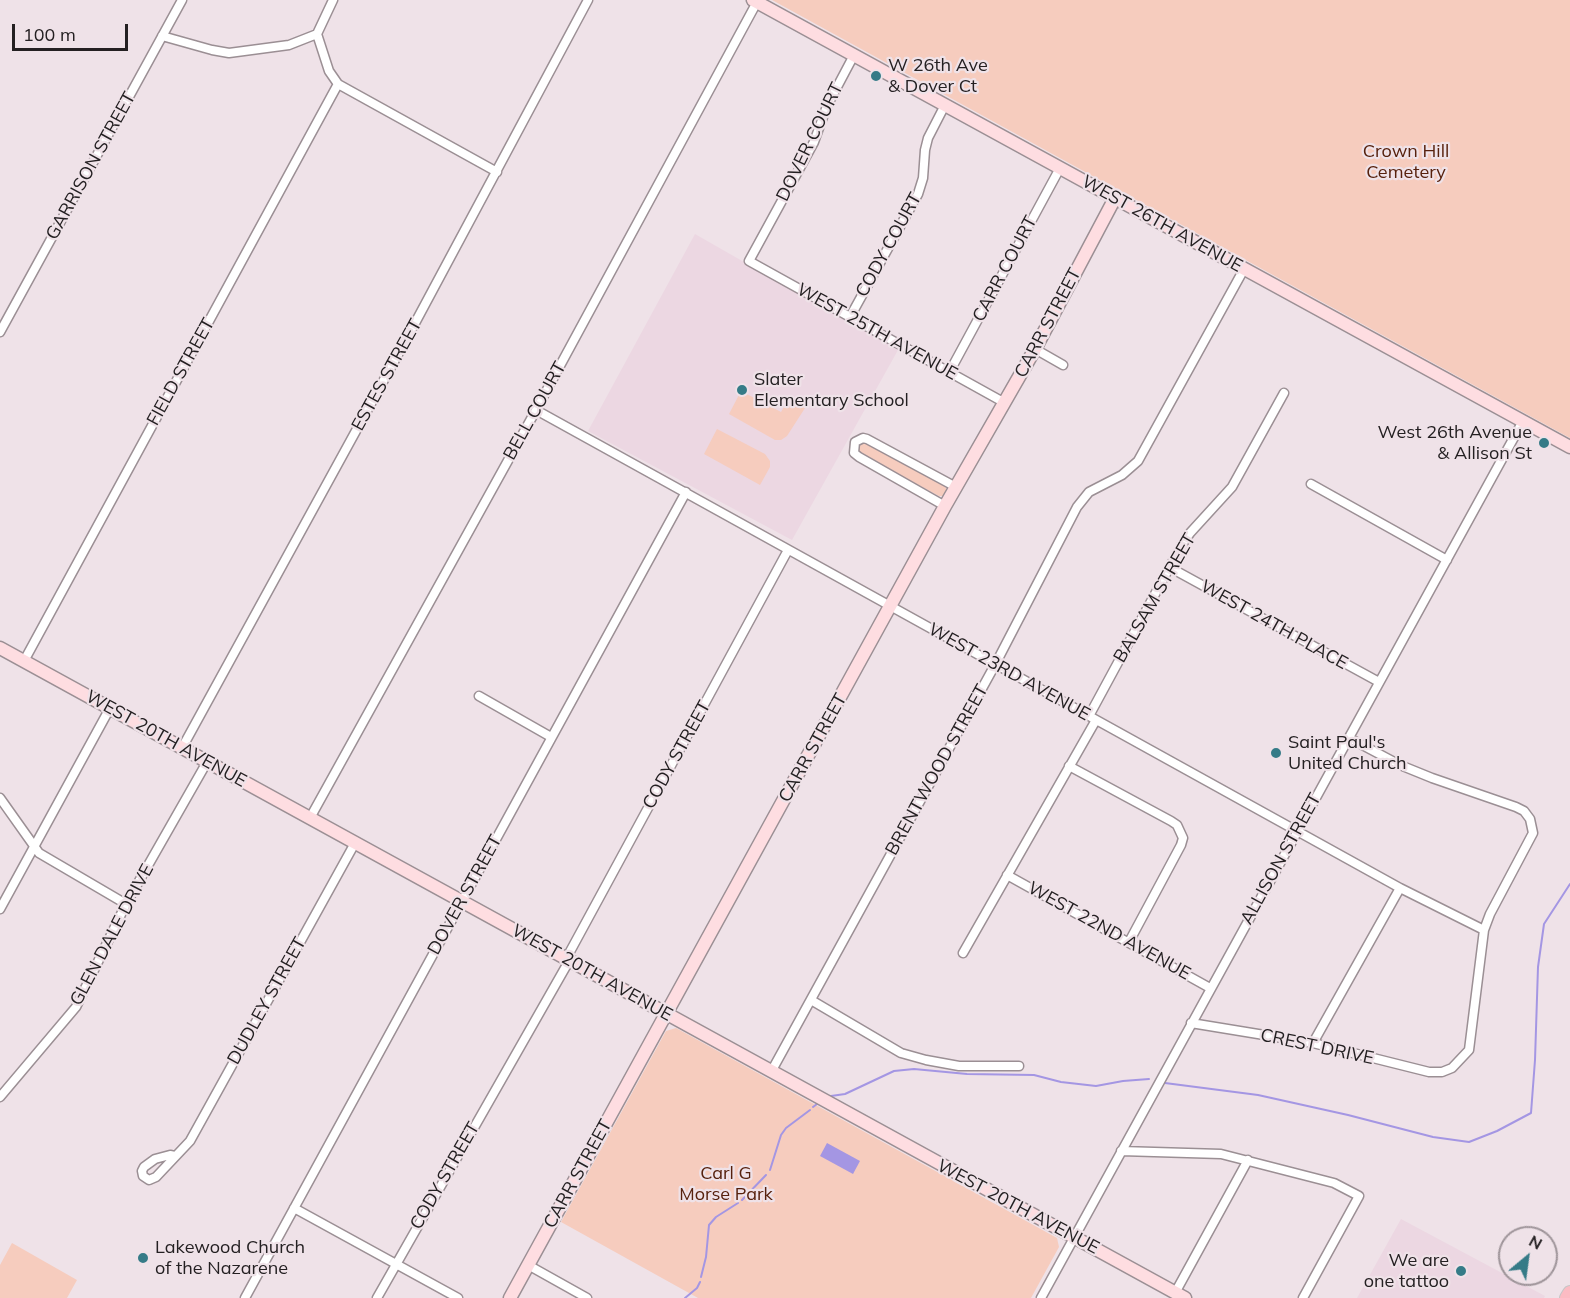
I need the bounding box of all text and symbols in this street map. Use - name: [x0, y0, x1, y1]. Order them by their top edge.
- scale bar: [15, 12, 130, 50]
- text: 100 m: [23, 23, 76, 46]
- place label: W 26th Ave & Dover Ct: [888, 55, 988, 98]
- marker: W 26th Ave & Dover Ct: [869, 69, 883, 83]
- street label: DOVER COURT: [772, 79, 848, 205]
- street label: GARRISON STREET: [41, 88, 141, 244]
- park label: Crown Hill Cemetery: [1363, 141, 1449, 184]
- street label: WEST 26TH AVENUE: [1078, 171, 1246, 277]
- street label: CODY COURT: [851, 189, 927, 301]
- street label: CARR COURT: [968, 212, 1042, 326]
- street label: CARR STREET: [1010, 265, 1086, 381]
- street label: WEST 25TH AVENUE: [793, 279, 961, 385]
- street label: FIELD STREET: [143, 315, 219, 429]
- street label: ESTES STREET: [347, 315, 427, 435]
- street label: BELL COURT: [499, 358, 571, 464]
- place label: Slater Elementary School: [754, 369, 909, 412]
- marker: Slater Elementary School: [735, 383, 749, 397]
- place label: West 26th Avenue & Allison St: [1378, 422, 1532, 464]
- marker: West 26th Avenue & Allison St: [1537, 436, 1551, 450]
- street label: BALSAM STREET: [1109, 530, 1201, 666]
- street label: WEST 24TH PLACE: [1197, 576, 1351, 674]
- street label: WEST 23RD AVENUE: [924, 619, 1094, 725]
- street label: BRENTWOOD STREET: [881, 681, 993, 859]
- street label: WEST 20TH AVENUE: [82, 686, 250, 792]
- street label: CARR STREET: [774, 690, 852, 806]
- street label: CODY STREET: [638, 697, 716, 813]
- place label: Saint Paul's United Church: [1288, 732, 1407, 774]
- marker: Saint Paul's United Church: [1269, 746, 1283, 760]
- street label: ALLISON STREET: [1236, 790, 1326, 928]
- street label: DOVER STREET: [423, 831, 507, 959]
- street label: GLEN DALE DRIVE: [66, 861, 158, 1009]
- street label: WEST 22ND AVENUE: [1024, 877, 1194, 985]
- street label: WEST 20TH AVENUE: [508, 920, 676, 1026]
- street label: DUDLEY STREET: [223, 934, 311, 1068]
- street label: CREST DRIVE: [1258, 1024, 1376, 1070]
- street label: CARR STREET: [539, 1116, 617, 1232]
- street label: CODY STREET: [406, 1119, 484, 1233]
- street label: WEST 20TH AVENUE: [933, 1155, 1103, 1259]
- park label: Carl G Morse Park: [679, 1163, 773, 1206]
- north arrow: [1498, 1226, 1558, 1286]
- text: N: [1526, 1230, 1546, 1254]
- place label: Lakewood Church of the Nazarene: [155, 1237, 305, 1280]
- place label: We are one tattoo: [1364, 1250, 1449, 1292]
- marker: Lakewood Church of the Nazarene: [136, 1251, 150, 1265]
- marker: We are one tattoo: [1454, 1264, 1468, 1278]

